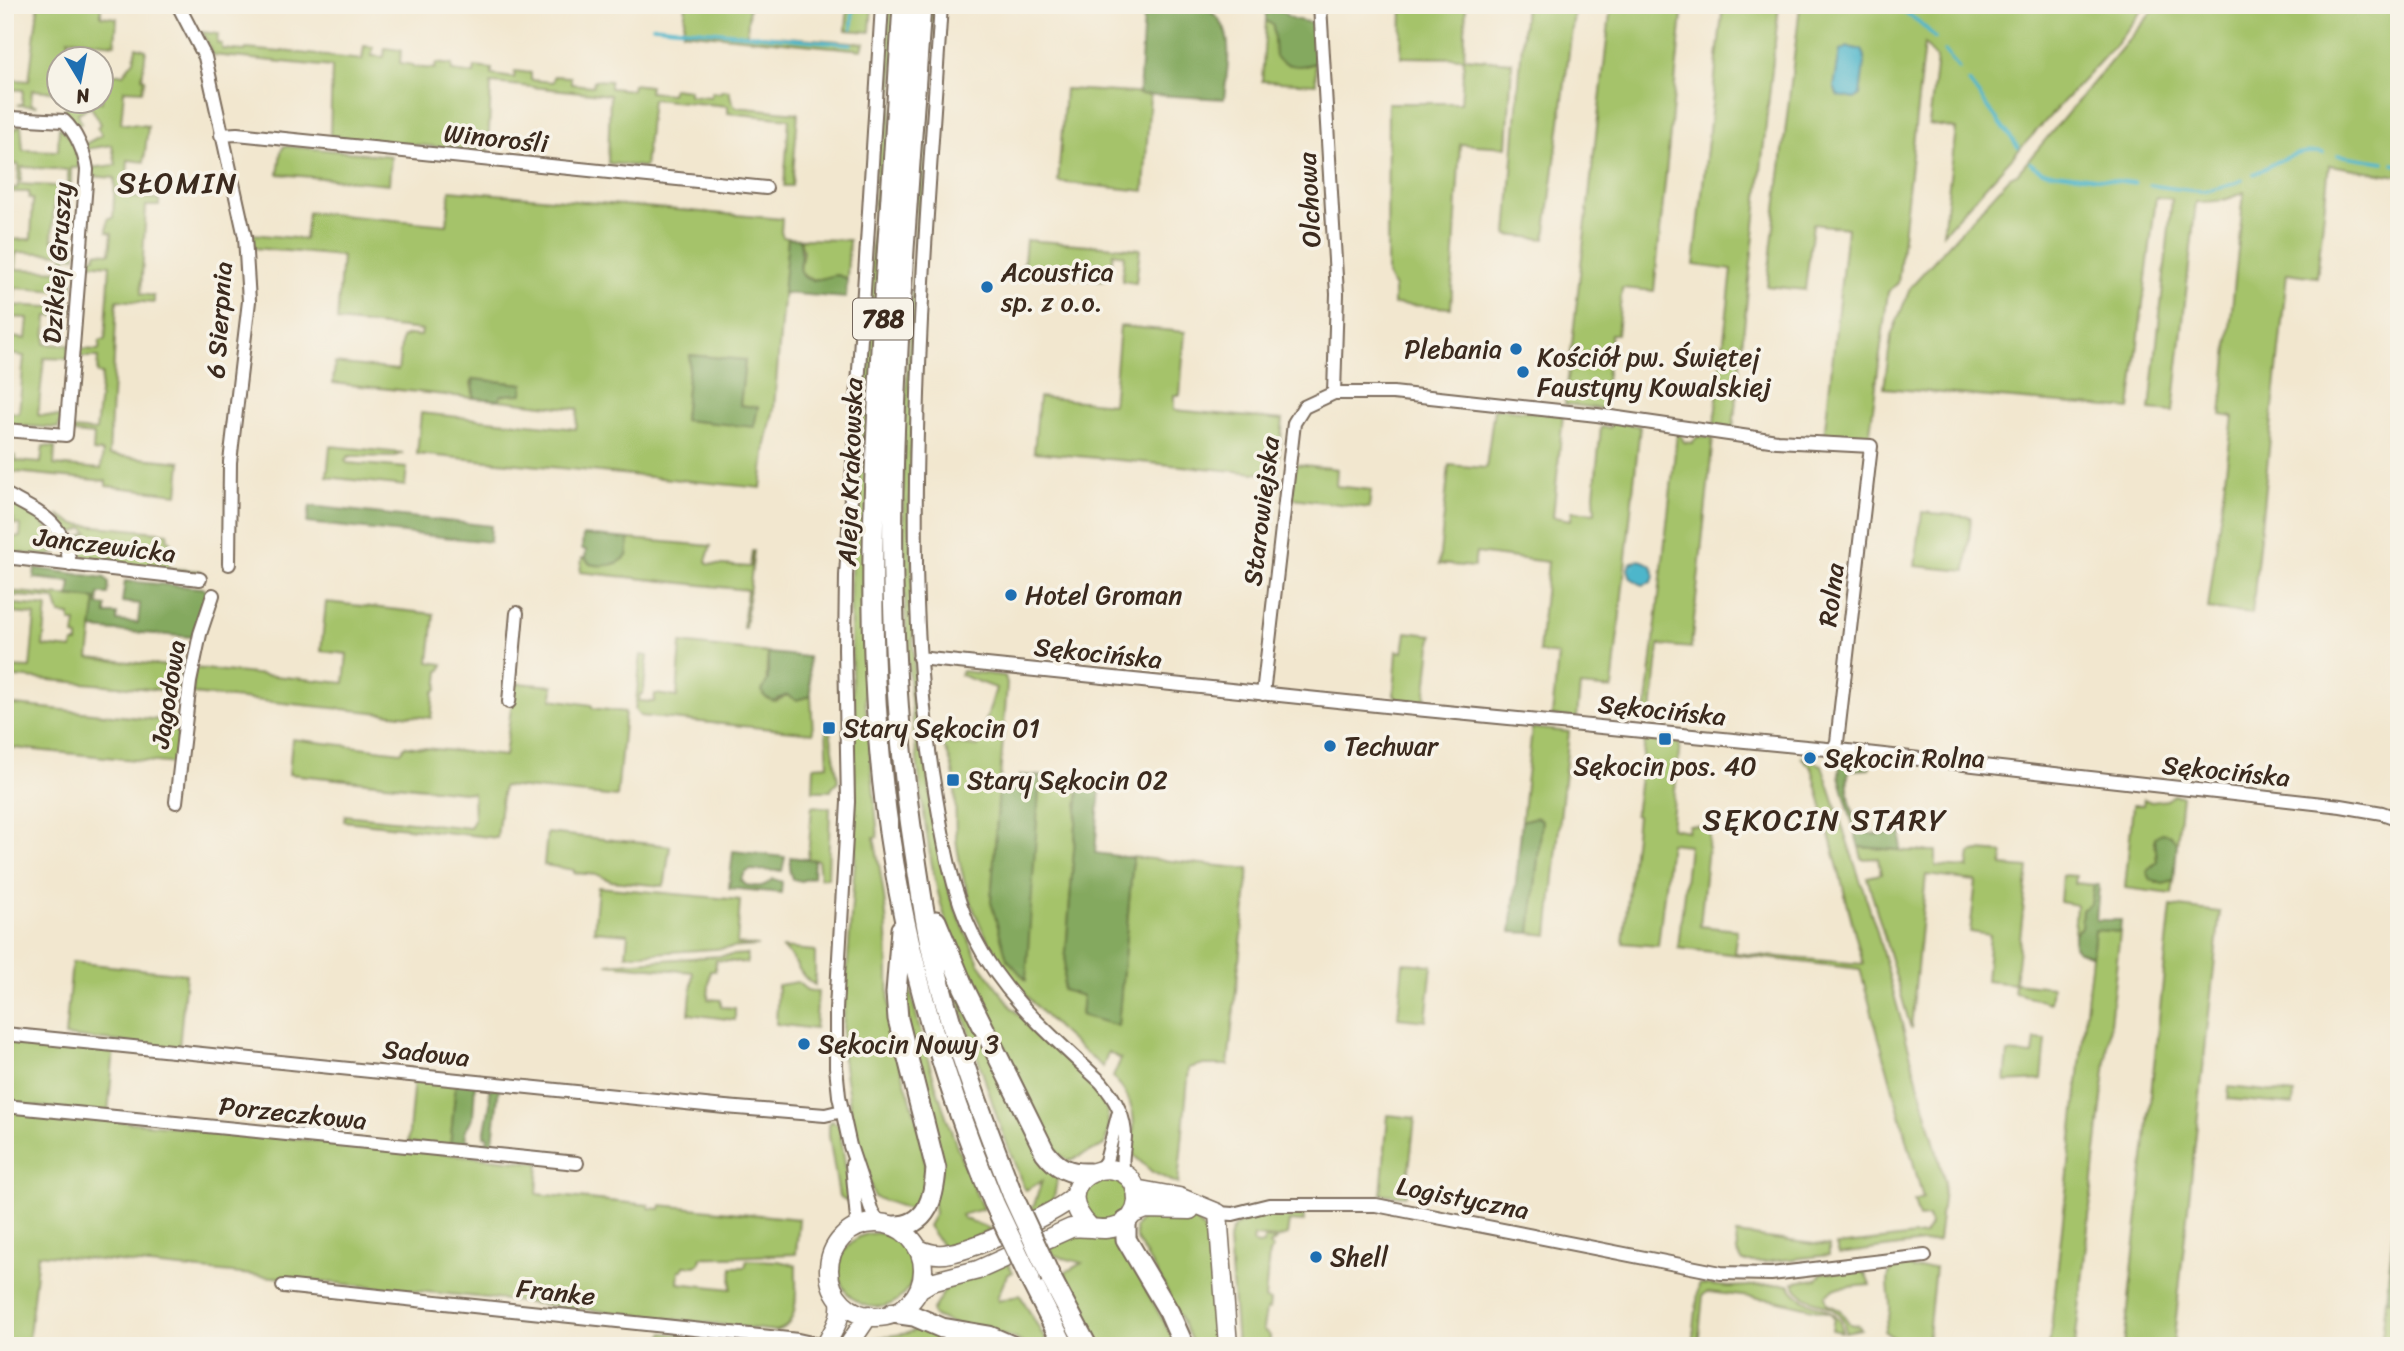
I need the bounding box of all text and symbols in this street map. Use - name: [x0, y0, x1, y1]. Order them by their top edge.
- north arrow: [46, 46, 116, 116]
- text: N: [73, 79, 93, 114]
- street label: Winorośli: [442, 110, 551, 166]
- street label: Olchowa: [1283, 150, 1334, 249]
- district label: SŁOMIN: [117, 156, 239, 210]
- street label: Dzikiej Gruszy: [28, 180, 86, 345]
- place label: Acoustica sp. z o.o.: [1000, 249, 1114, 325]
- street label: 6 Sierpnia: [192, 260, 246, 380]
- marker: Acoustica sp. z o.o.: [979, 279, 995, 295]
- road number: 788: [853, 298, 913, 340]
- place label: Plebania: [1404, 326, 1502, 372]
- place label: Kościół pw. Świętej Faustyny Kowalskiej: [1537, 334, 1772, 410]
- marker: Plebania: [1508, 341, 1524, 357]
- marker: Kościół pw. Świętej Faustyny Kowalskiej: [1515, 364, 1531, 380]
- street label: Aleja Krakowska: [824, 376, 876, 568]
- street label: Starowiejska: [1229, 433, 1293, 588]
- street label: Janczewicka: [30, 513, 179, 577]
- street label: Rolna: [1804, 560, 1858, 629]
- place label: Hotel Groman: [1025, 572, 1182, 618]
- marker: Hotel Groman: [1003, 587, 1019, 603]
- street label: Sękocińska: [1032, 623, 1164, 683]
- street label: Jagodowa: [137, 636, 199, 753]
- street label: Sękocińska: [1596, 680, 1728, 740]
- place label: Stary Sękocin 01: [843, 705, 1040, 751]
- marker: Stary Sękocin 01: [821, 720, 837, 736]
- place label: Techwar: [1344, 723, 1439, 769]
- marker: Sękocin pos. 40: [1657, 731, 1673, 747]
- place label: Sękocin Rolna: [1824, 735, 1985, 781]
- marker: Techwar: [1322, 738, 1338, 754]
- street label: Sękocińska: [2160, 741, 2292, 801]
- place label: Sękocin pos. 40: [1573, 743, 1757, 789]
- marker: Sękocin Rolna: [1802, 750, 1818, 766]
- place label: Stary Sękocin 02: [967, 757, 1168, 803]
- marker: Stary Sękocin 02: [945, 772, 961, 788]
- district label: SĘKOCIN STARY: [1703, 793, 1948, 847]
- place label: Sękocin Nowy 3: [818, 1021, 999, 1067]
- street label: Sadowa: [380, 1026, 472, 1080]
- marker: Sękocin Nowy 3: [796, 1036, 812, 1052]
- street label: Porzeczkowa: [217, 1082, 369, 1144]
- street label: Logistyczna: [1393, 1163, 1533, 1233]
- place label: Shell: [1330, 1234, 1389, 1280]
- marker: Shell: [1308, 1249, 1324, 1265]
- street label: Franke: [514, 1265, 598, 1319]

